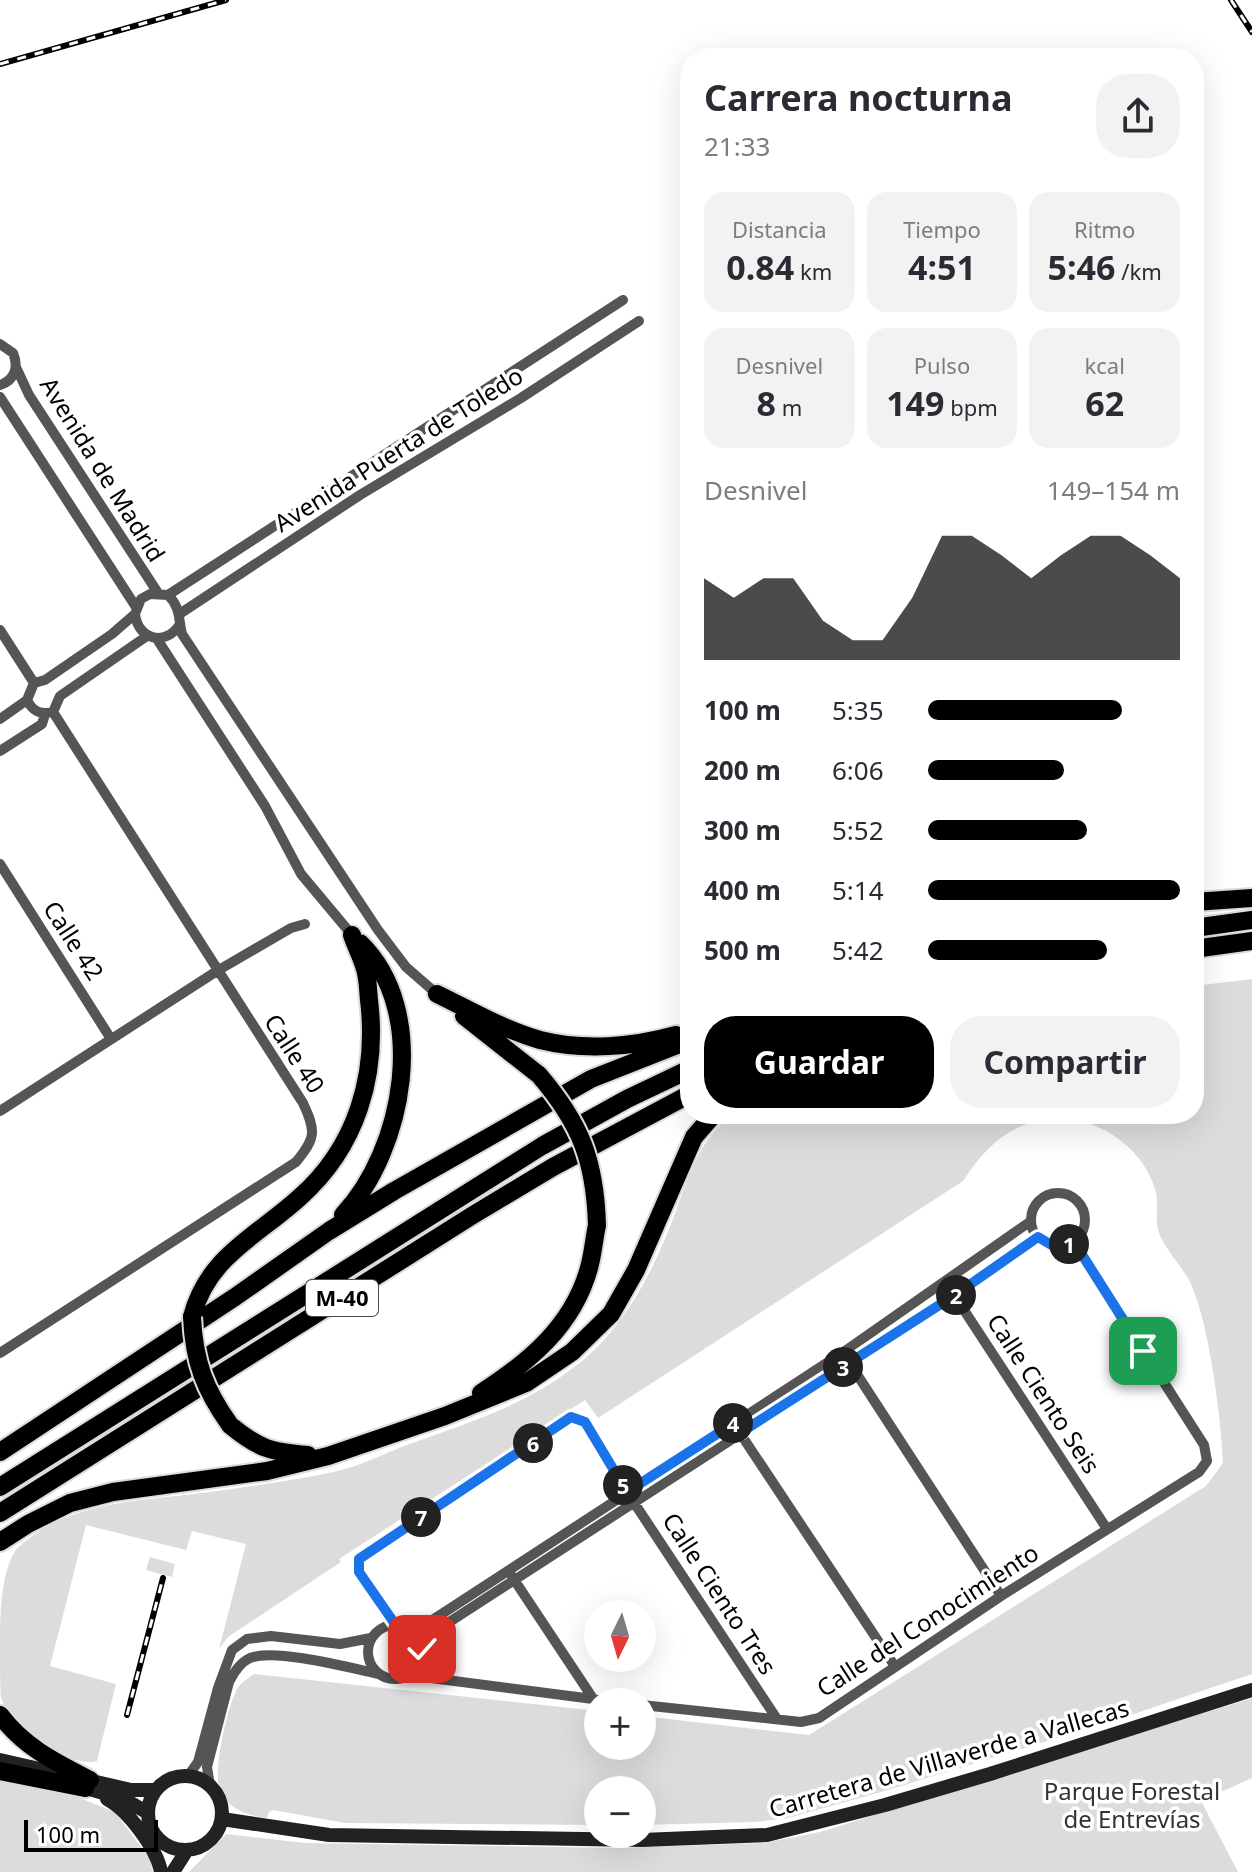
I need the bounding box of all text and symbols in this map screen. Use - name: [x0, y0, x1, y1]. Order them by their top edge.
- text: Carrera nocturna: [704, 73, 1012, 122]
- button: share: [1096, 74, 1180, 158]
- text: 21:33: [704, 128, 770, 164]
- text: Distancia: [732, 214, 827, 244]
- text: Tiempo: [903, 214, 981, 244]
- text: Ritmo: [1074, 214, 1135, 244]
- text: 0.84: [726, 244, 794, 290]
- text: 4:51: [908, 244, 976, 290]
- text: 5:46: [1048, 244, 1116, 290]
- text: km: [794, 256, 832, 286]
- text: /km: [1116, 256, 1162, 286]
- text: Desnivel: [736, 350, 823, 380]
- text: Pulso: [914, 350, 970, 380]
- text: kcal: [1085, 350, 1125, 380]
- street label: Avenida Puerta de Toledo: [268, 359, 529, 539]
- street label: Avenida de Madrid: [33, 371, 173, 568]
- text: 8: [756, 380, 776, 426]
- text: 149: [886, 380, 944, 426]
- text: 62: [1085, 380, 1124, 426]
- text: m: [776, 392, 802, 422]
- text: bpm: [944, 392, 998, 422]
- text: Desnivel: [704, 472, 807, 508]
- text: 149–154 m: [1047, 472, 1180, 508]
- text: 100 m: [704, 692, 781, 728]
- text: 5:35: [832, 692, 884, 728]
- text: 200 m: [704, 752, 781, 788]
- text: 6:06: [832, 752, 884, 788]
- text: 300 m: [704, 812, 781, 848]
- text: 5:52: [832, 812, 884, 848]
- text: 400 m: [704, 872, 781, 908]
- text: 5:14: [832, 872, 884, 908]
- street label: Calle 42: [36, 894, 112, 986]
- text: 500 m: [704, 932, 781, 968]
- text: 5:42: [832, 932, 884, 968]
- street label: Calle 40: [257, 1007, 333, 1099]
- button: Guardar: [704, 1016, 934, 1108]
- button: Compartir: [950, 1016, 1180, 1108]
- pin: 1: [1049, 1224, 1089, 1264]
- text: 1: [1063, 1229, 1075, 1259]
- pin: 2: [936, 1275, 976, 1315]
- road number: M-40: [306, 1280, 378, 1316]
- text: 2: [950, 1280, 962, 1310]
- street label: Calle Ciento Seis: [980, 1307, 1108, 1479]
- pin: [1109, 1317, 1177, 1385]
- icon: arrive: [1121, 1329, 1165, 1373]
- pin: 3: [823, 1347, 863, 1387]
- text: 3: [837, 1352, 849, 1382]
- pin: 4: [713, 1403, 753, 1443]
- text: 4: [727, 1408, 739, 1438]
- pin: 6: [513, 1423, 553, 1463]
- text: 6: [527, 1428, 539, 1458]
- pin: 5: [603, 1465, 643, 1505]
- text: 5: [617, 1470, 629, 1500]
- pin: 7: [401, 1497, 441, 1537]
- text: 7: [415, 1502, 427, 1532]
- street label: Calle Ciento Tres: [656, 1506, 785, 1680]
- street label: Calle del Conocimiento: [810, 1536, 1045, 1704]
- north arrow: [584, 1600, 656, 1672]
- map controls: [584, 1600, 656, 1848]
- pin: [388, 1615, 456, 1683]
- icon: check: [400, 1627, 444, 1671]
- button: +: [584, 1688, 656, 1760]
- street label: Carretera de Villaverde a Vallecas: [765, 1690, 1132, 1825]
- park label: Parque Forestal de Entrevías: [1044, 1774, 1220, 1835]
- button: −: [584, 1776, 656, 1848]
- scale bar: [24, 1816, 158, 1852]
- text: 100 m: [36, 1819, 100, 1849]

